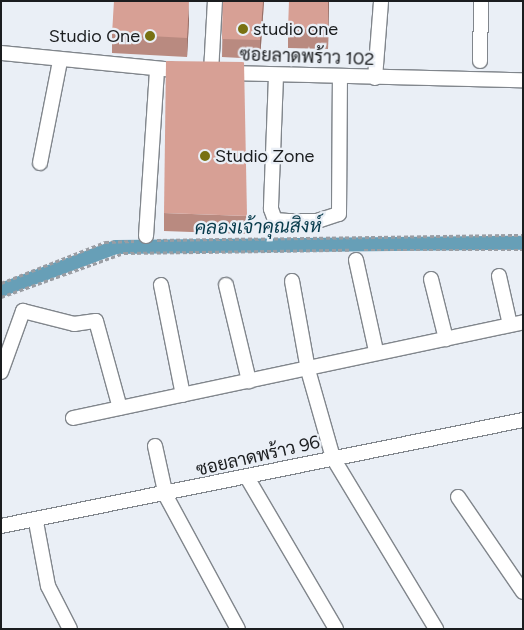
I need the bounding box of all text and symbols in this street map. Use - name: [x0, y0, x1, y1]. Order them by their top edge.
- place label: studio one: [253, 18, 338, 40]
- marker: studio one: [237, 23, 249, 35]
- place label: Studio One: [49, 25, 140, 47]
- marker: Studio One: [144, 30, 156, 42]
- street label: ซอยลาดพร้าว 102: [239, 44, 375, 70]
- place label: Studio Zone: [215, 145, 314, 167]
- marker: Studio Zone: [199, 150, 211, 162]
- water label: คลองเจ้าคุณสิงห์: [194, 214, 322, 240]
- street label: ซอยลาดพร้าว 96: [194, 431, 322, 481]

